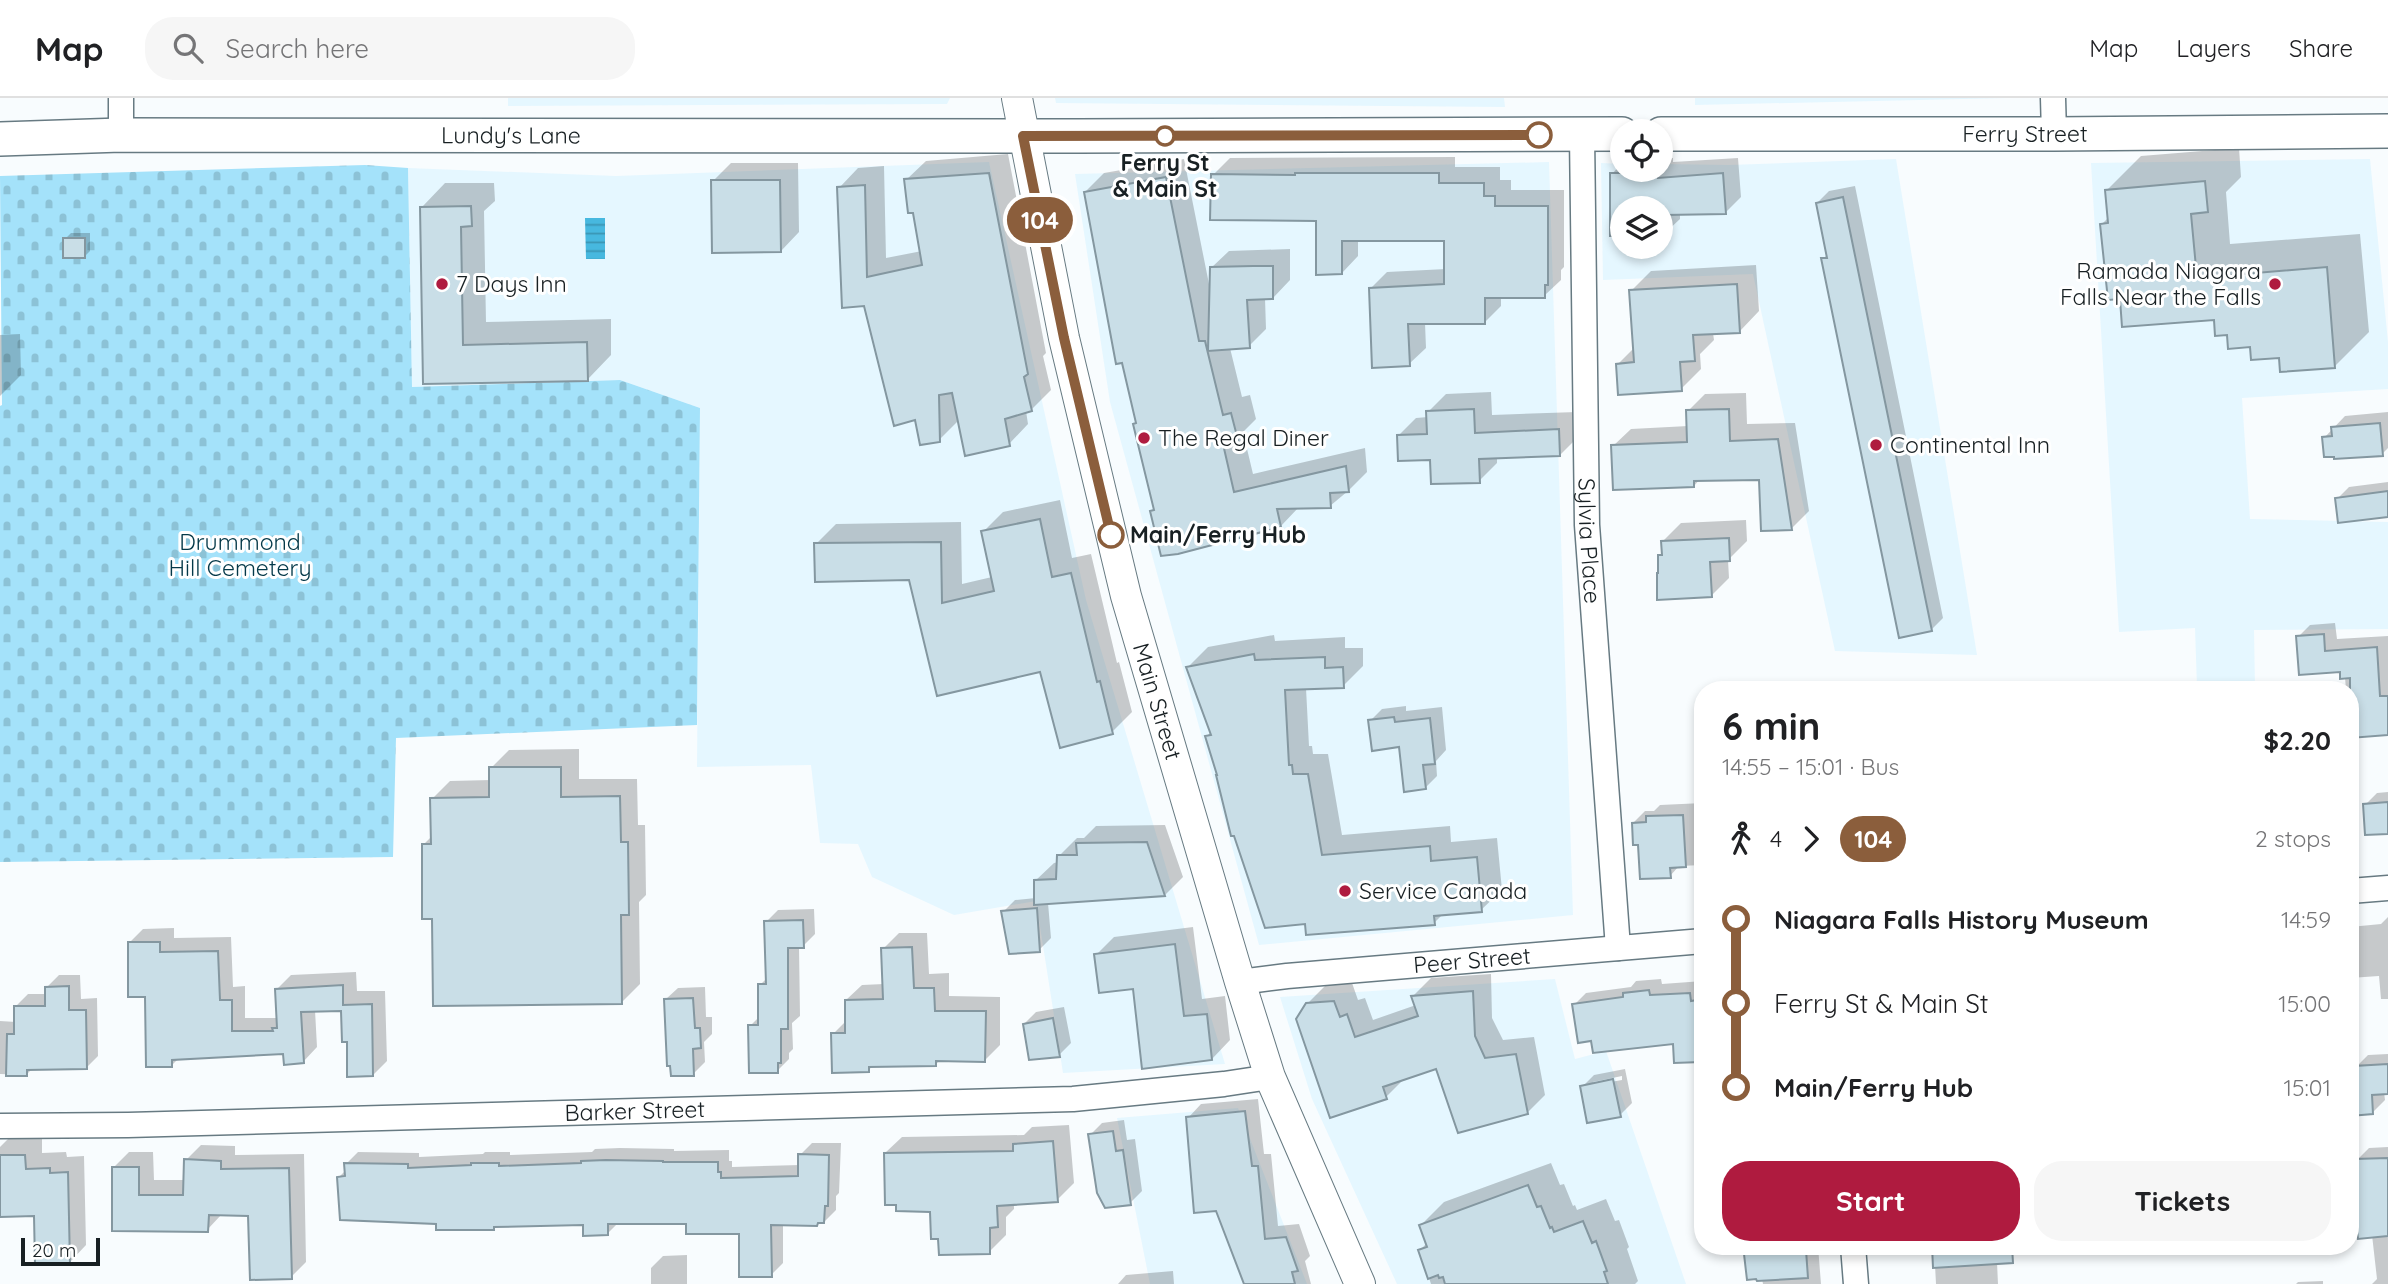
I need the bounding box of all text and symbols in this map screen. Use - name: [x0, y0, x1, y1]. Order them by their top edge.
- search box: [145, 17, 635, 80]
- text: Map: [35, 28, 103, 69]
- icon: search: [169, 29, 207, 67]
- text: Search here: [225, 32, 369, 65]
- text: Map: [2089, 33, 2138, 63]
- text: Layers: [2176, 33, 2251, 63]
- text: Share: [2289, 33, 2353, 63]
- map controls: [1610, 119, 1673, 259]
- button: locate: [1610, 119, 1673, 182]
- street label: Ferry Street: [1962, 119, 2088, 148]
- street label: Lundy's Lane: [441, 120, 581, 149]
- unlabelled marker: [1526, 122, 1552, 148]
- marker: Ferry St & Main St: [1155, 126, 1175, 146]
- place label: Ferry St & Main St: [1113, 148, 1217, 203]
- button: layers: [1610, 196, 1673, 259]
- line badge: 104: [1000, 197, 1080, 243]
- text: 104: [1021, 205, 1059, 235]
- place label: Ramada Niagara Falls Near the Falls: [2060, 256, 2261, 311]
- place label: 7 Days Inn: [456, 269, 567, 298]
- marker: 7 Days Inn: [434, 276, 450, 292]
- marker: Ramada Niagara Falls Near the Falls: [2267, 276, 2283, 292]
- place label: The Regal Diner: [1158, 423, 1329, 452]
- marker: The Regal Diner: [1136, 430, 1152, 446]
- place label: Continental Inn: [1890, 430, 2050, 459]
- marker: Continental Inn: [1868, 437, 1884, 453]
- street label: Sylvia Place: [1572, 478, 1608, 605]
- place label: Main/Ferry Hub: [1130, 520, 1306, 549]
- marker: Main/Ferry Hub: [1098, 522, 1124, 548]
- park label: Drummond Hill Cemetery: [169, 527, 311, 582]
- street label: Main Street: [1127, 640, 1189, 763]
- text: 6 min: [1722, 702, 1820, 750]
- text: $2.20: [2263, 724, 2331, 757]
- text: 14:55 – 15:01 · Bus: [1722, 752, 1899, 781]
- icon: walk: [1722, 820, 1760, 858]
- icon: forward: [1792, 820, 1830, 858]
- text: 4: [1770, 824, 1782, 853]
- text: 104: [1854, 824, 1892, 854]
- text: 2 stops: [2255, 824, 2331, 853]
- place label: Service Canada: [1359, 876, 1527, 905]
- marker: Service Canada: [1337, 883, 1353, 899]
- text: Niagara Falls History Museum: [1774, 903, 2149, 936]
- text: 14:59: [2281, 905, 2331, 934]
- street label: Peer Street: [1412, 941, 1532, 979]
- text: Ferry St & Main St: [1774, 987, 1989, 1020]
- text: 15:00: [2278, 989, 2331, 1018]
- text: Main/Ferry Hub: [1774, 1071, 1973, 1104]
- text: 15:01: [2283, 1073, 2331, 1102]
- street label: Barker Street: [564, 1094, 706, 1127]
- button: Start: [1722, 1161, 2020, 1241]
- button: Tickets: [2034, 1161, 2331, 1241]
- scale bar: [21, 1235, 100, 1267]
- text: 20 m: [32, 1238, 76, 1262]

